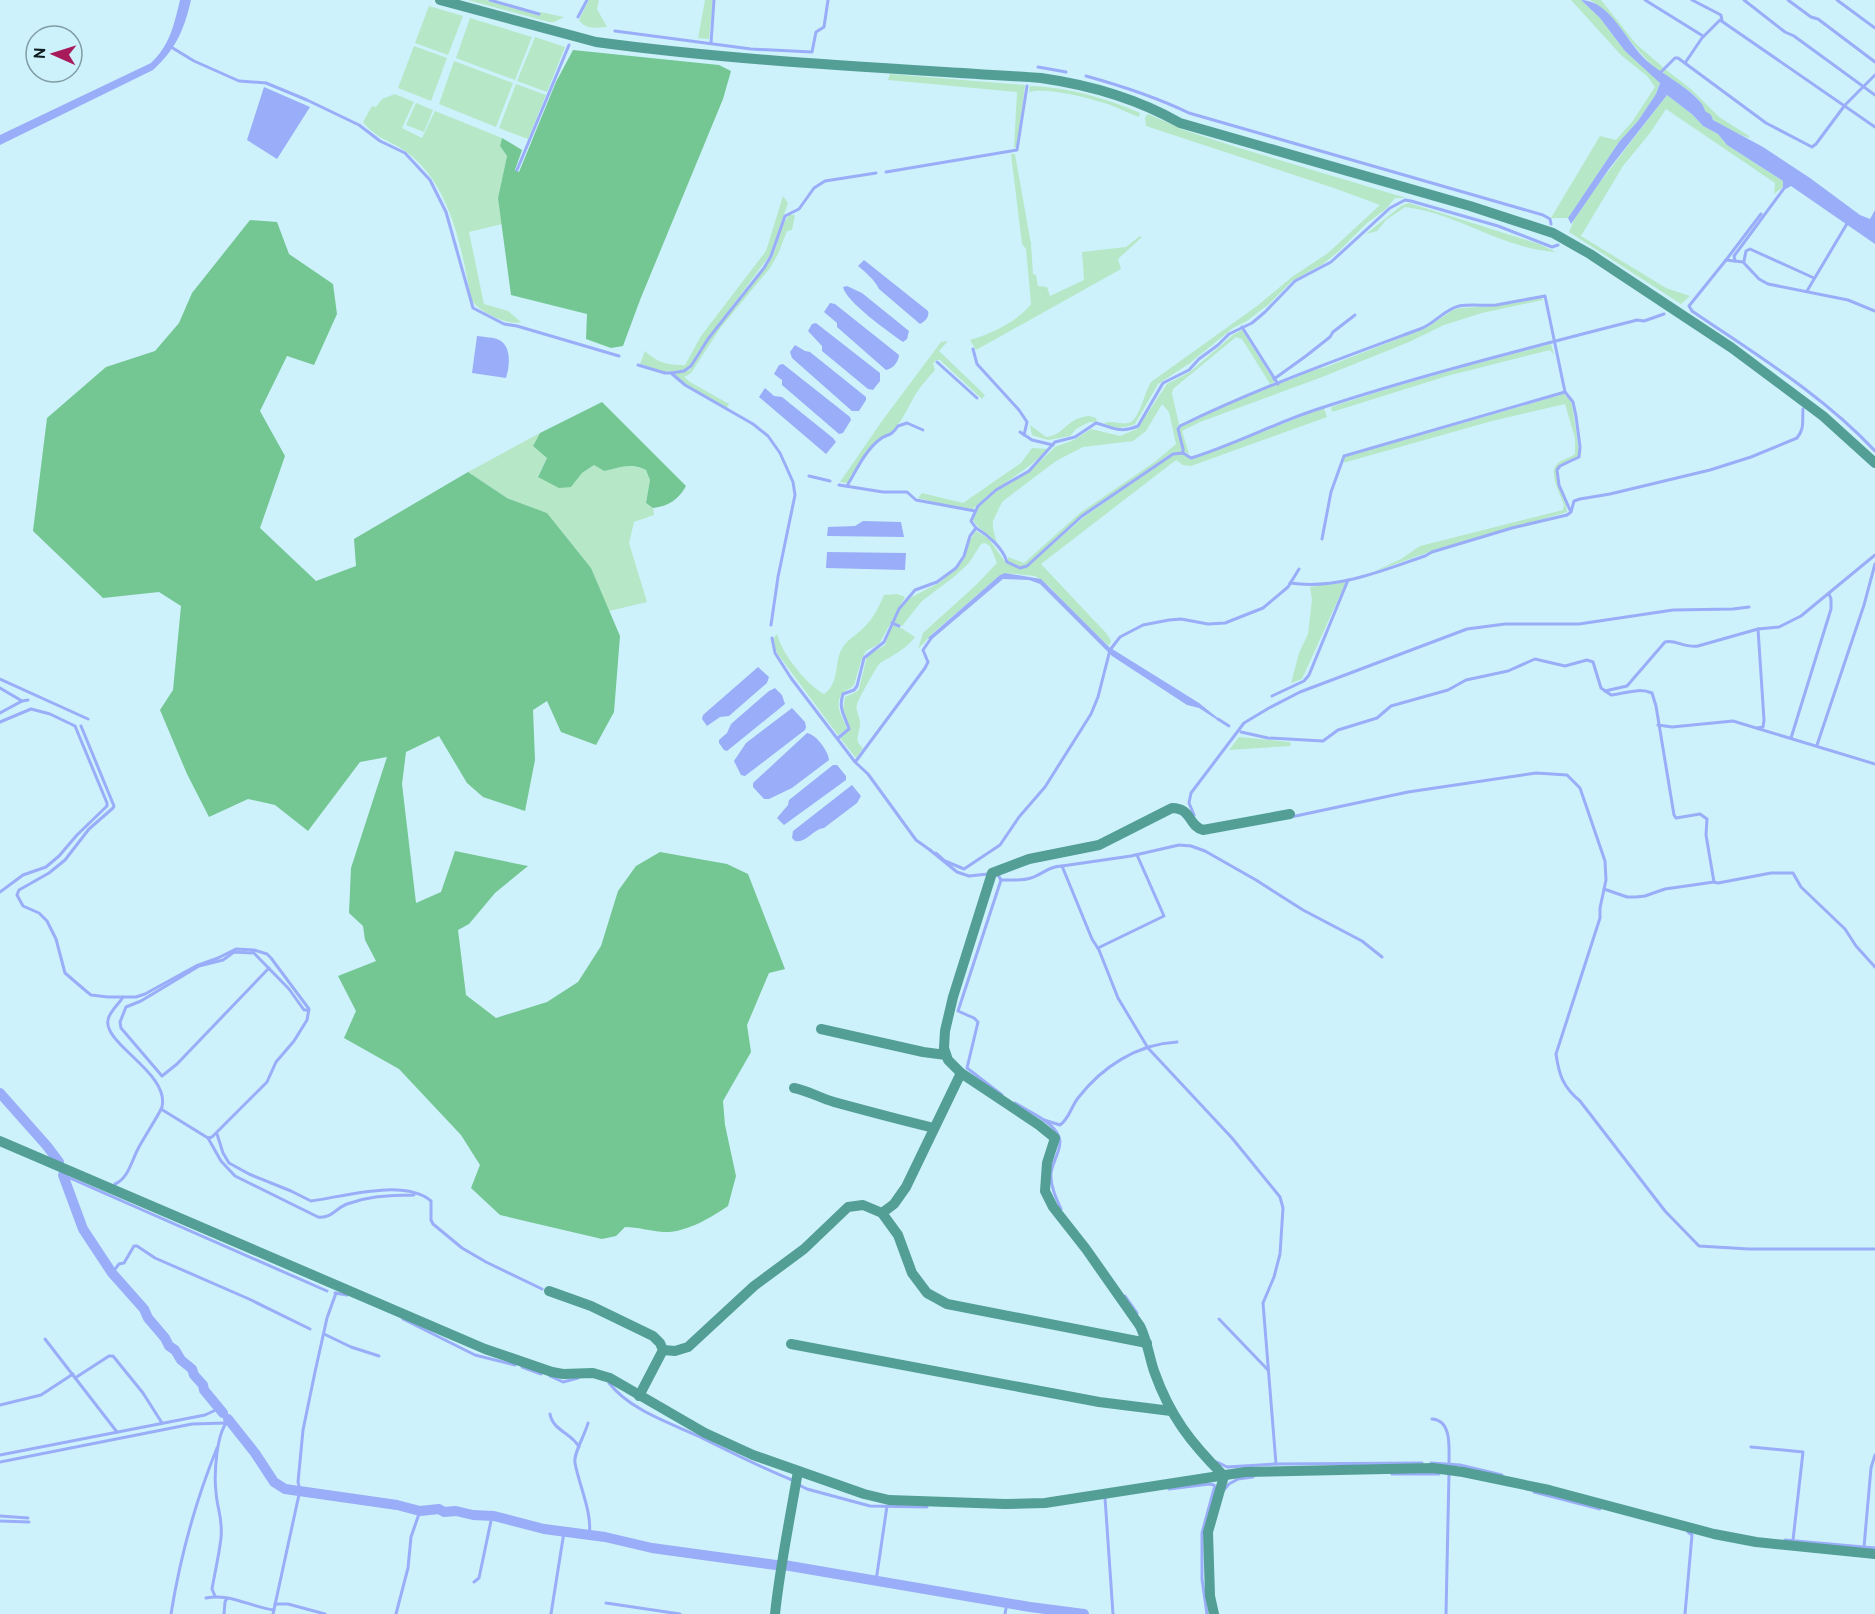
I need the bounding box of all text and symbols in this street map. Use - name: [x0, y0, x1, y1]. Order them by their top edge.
- north arrow: [24, 24, 84, 84]
- text: N: [31, 47, 51, 60]

